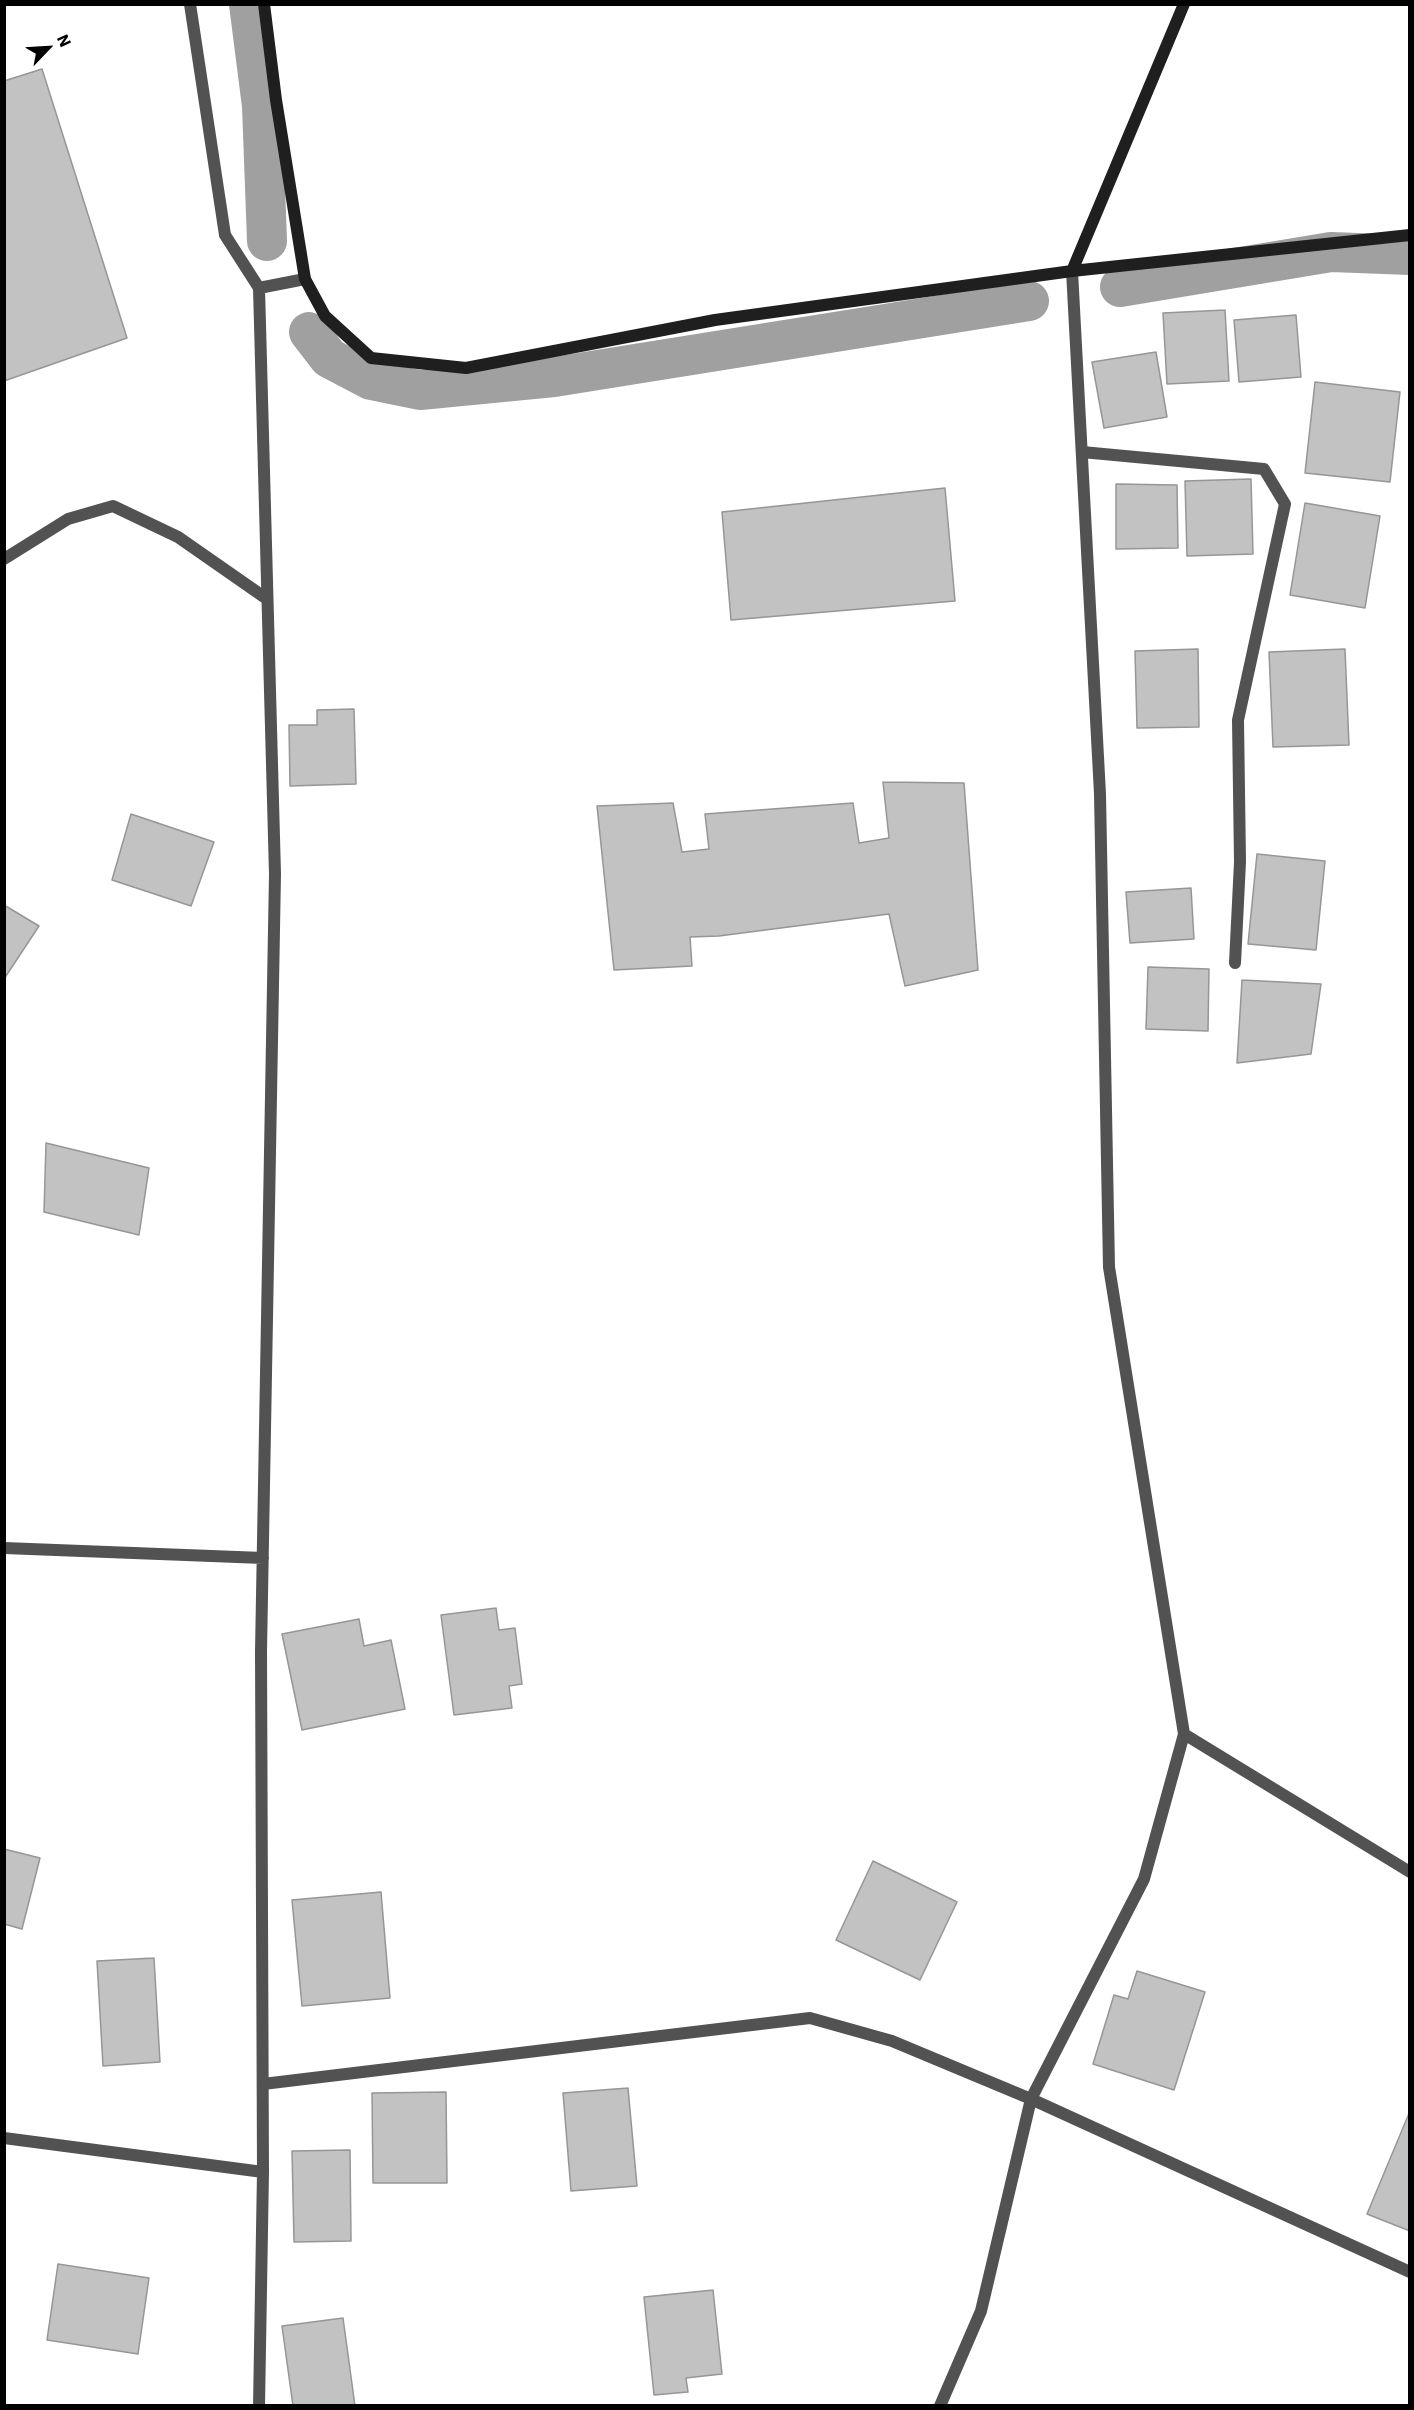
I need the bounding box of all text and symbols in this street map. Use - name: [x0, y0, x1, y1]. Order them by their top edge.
- north arrow: [18, 18, 78, 78]
- text: N: [53, 31, 76, 50]

